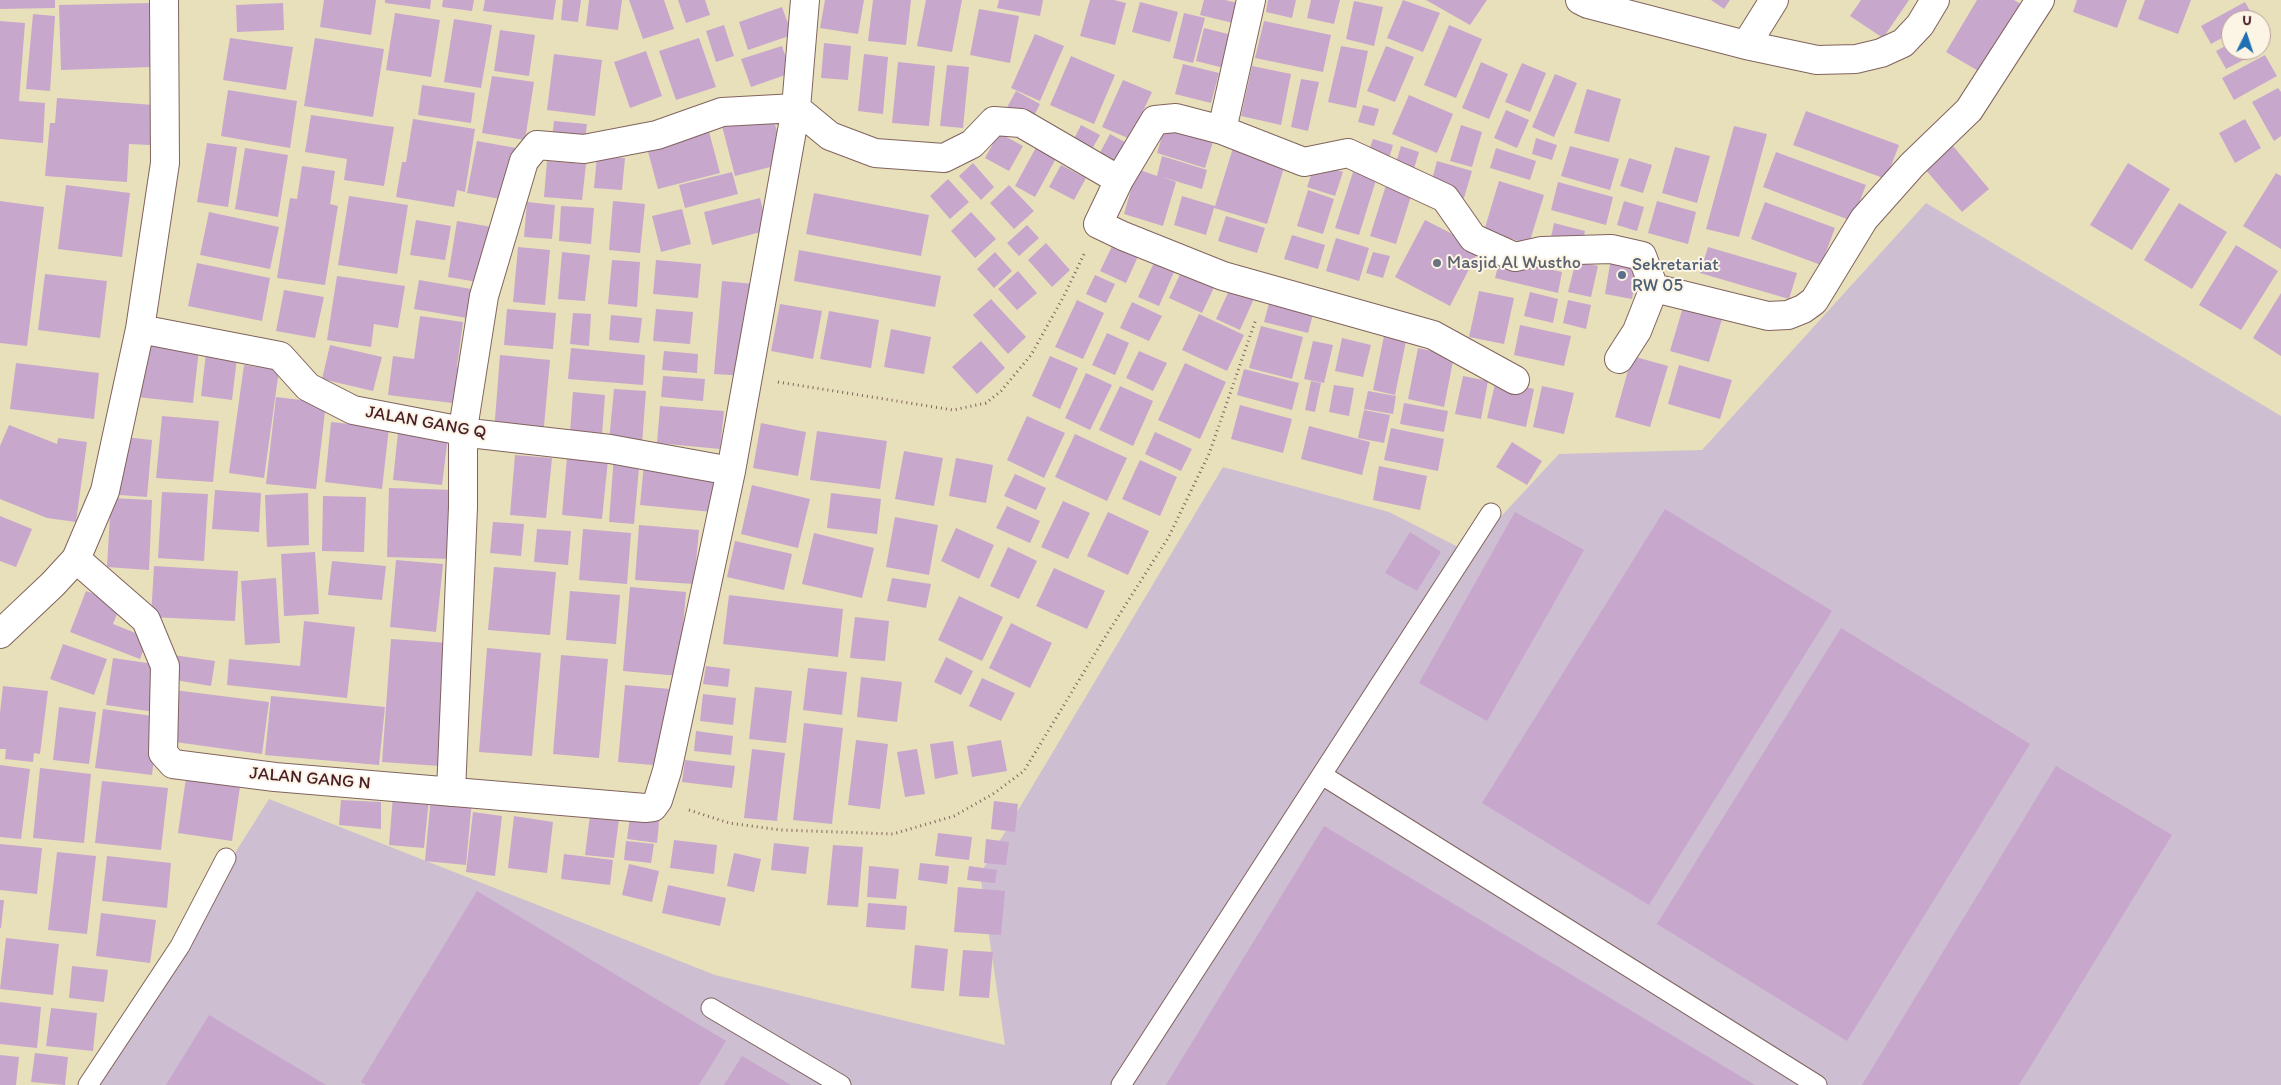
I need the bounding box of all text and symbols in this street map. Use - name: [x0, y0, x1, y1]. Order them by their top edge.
- north arrow: [2221, 10, 2271, 60]
- text: U: [2242, 12, 2252, 29]
- place label: Masjid Al Wustho: [1447, 252, 1581, 274]
- place label: Sekretariat RW 05: [1632, 254, 1719, 296]
- marker: Masjid Al Wustho: [1431, 257, 1443, 269]
- marker: Sekretariat RW 05: [1616, 269, 1628, 281]
- street label: JALAN GANG Q: [364, 402, 488, 444]
- street label: JALAN GANG N: [249, 763, 371, 795]

